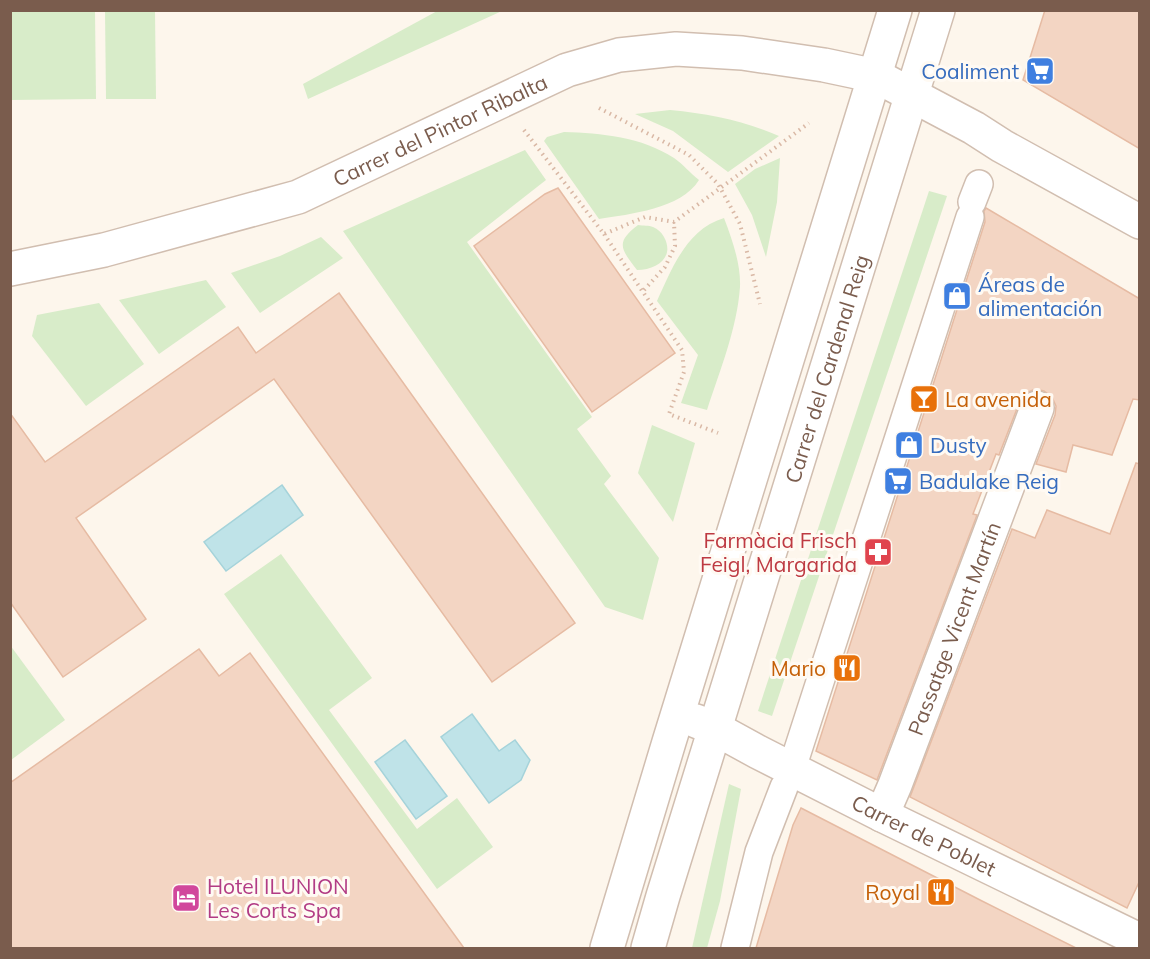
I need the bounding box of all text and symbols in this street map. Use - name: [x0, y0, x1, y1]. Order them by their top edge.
- supermarket icon: Coaliment: [1024, 55, 1056, 87]
- place label: Coaliment: [921, 58, 1019, 84]
- street label: Carrer del Pintor Ribalta: [329, 68, 551, 192]
- street label: Carrer del Cardenal Reig: [779, 251, 874, 486]
- place label: Áreas de alimentación: [978, 271, 1102, 321]
- shop icon: Áreas de alimentación: [941, 280, 973, 312]
- bar icon: La avenida: [908, 383, 940, 415]
- place label: La avenida: [945, 386, 1052, 412]
- shop icon: Dusty: [893, 429, 925, 461]
- place label: Dusty: [930, 432, 987, 458]
- supermarket icon: Badulake Reig: [882, 465, 914, 497]
- place label: Badulake Reig: [919, 468, 1059, 494]
- street label: Passatge Vicent Martín: [902, 518, 1006, 739]
- place label: Farmàcia Frisch Feigl, Margarida: [700, 527, 857, 577]
- pharmacy icon: Farmàcia Frisch Feigl, Margarida: [862, 536, 894, 568]
- restaurant icon: Mario: [831, 652, 863, 684]
- place label: Mario: [771, 655, 826, 681]
- street label: Carrer de Poblet: [847, 789, 1000, 881]
- place label: Hotel ILUNION Les Corts Spa: [207, 873, 349, 923]
- restaurant icon: Royal: [925, 876, 957, 908]
- place label: Royal: [865, 879, 920, 905]
- hotel icon: Hotel ILUNION Les Corts Spa: [170, 882, 202, 914]

